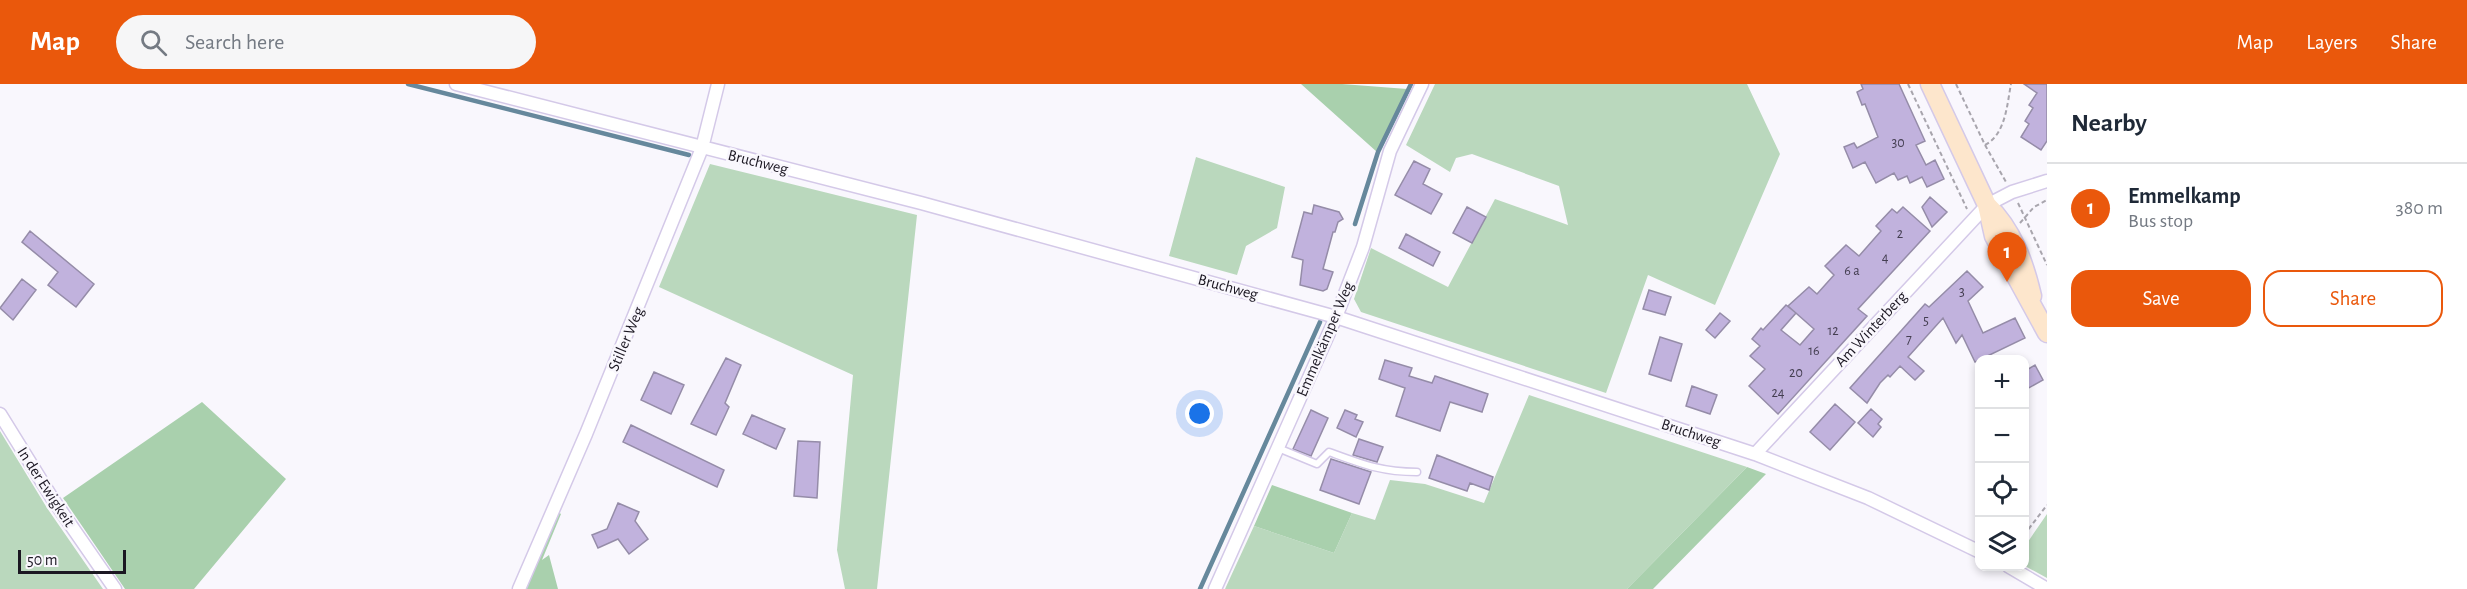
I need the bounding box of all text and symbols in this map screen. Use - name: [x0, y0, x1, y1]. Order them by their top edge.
- search box: [116, 15, 536, 69]
- icon: search: [137, 26, 170, 59]
- text: Map: [30, 28, 80, 56]
- text: Search here: [185, 31, 284, 53]
- text: Map: [2237, 32, 2273, 53]
- text: Layers: [2306, 32, 2357, 53]
- text: Share: [2390, 32, 2437, 53]
- text: Nearby: [2071, 110, 2147, 136]
- house number: 30: [1891, 136, 1905, 150]
- street label: Bruchweg: [726, 147, 790, 177]
- text: Emmelkamp: [2128, 185, 2241, 207]
- text: 1: [2087, 198, 2094, 218]
- text: 380 m: [2395, 198, 2443, 218]
- text: Bus stop: [2128, 211, 2193, 231]
- house number: 2: [1897, 227, 1903, 241]
- pin: 1: [1988, 232, 2026, 282]
- house number: 4: [1882, 251, 1889, 265]
- house number: 6 a: [1844, 264, 1860, 278]
- button: Save: [2071, 270, 2251, 327]
- button: Share: [2263, 270, 2443, 327]
- street label: Bruchweg: [1196, 271, 1260, 303]
- street label: Emmelkämper Weg: [1294, 279, 1357, 399]
- house number: 3: [1959, 285, 1965, 299]
- street label: Am Winterberg: [1832, 288, 1910, 370]
- street label: Stiller Weg: [605, 304, 647, 374]
- house number: 5: [1923, 314, 1929, 328]
- house number: 12: [1827, 324, 1839, 338]
- house number: 7: [1906, 332, 1912, 346]
- house number: 16: [1808, 344, 1820, 358]
- map controls: [1975, 355, 2029, 571]
- button: +: [1975, 355, 2029, 409]
- house number: 20: [1789, 366, 1803, 380]
- house number: 24: [1771, 386, 1785, 400]
- your location: [1185, 399, 1214, 428]
- button: −: [1975, 409, 2029, 463]
- street label: Bruchweg: [1659, 416, 1723, 450]
- street label: In der Ewigkeit: [14, 444, 78, 530]
- button: locate: [1975, 463, 2029, 517]
- button: layers: [1975, 517, 2029, 571]
- scale bar: [18, 547, 126, 574]
- text: 50 m: [27, 552, 58, 568]

